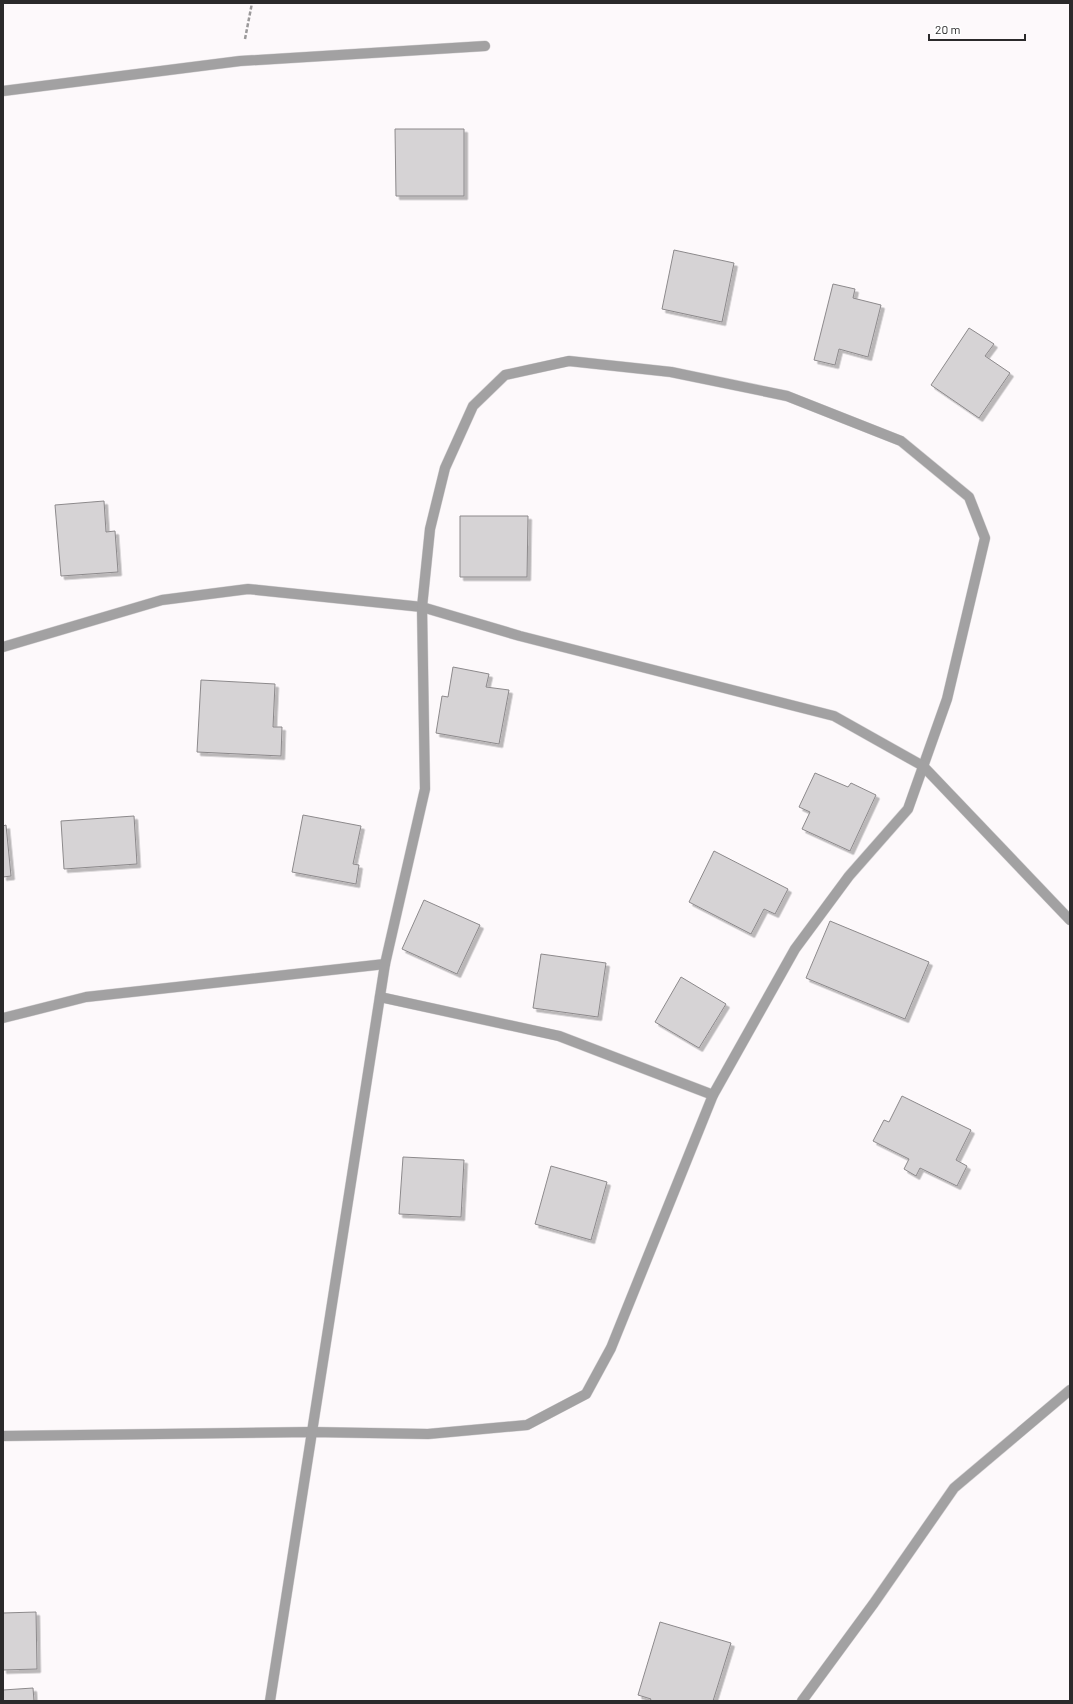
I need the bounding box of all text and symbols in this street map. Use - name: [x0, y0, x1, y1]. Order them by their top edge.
- scale bar: [929, 16, 1025, 42]
- text: 20 m: [935, 22, 961, 36]

